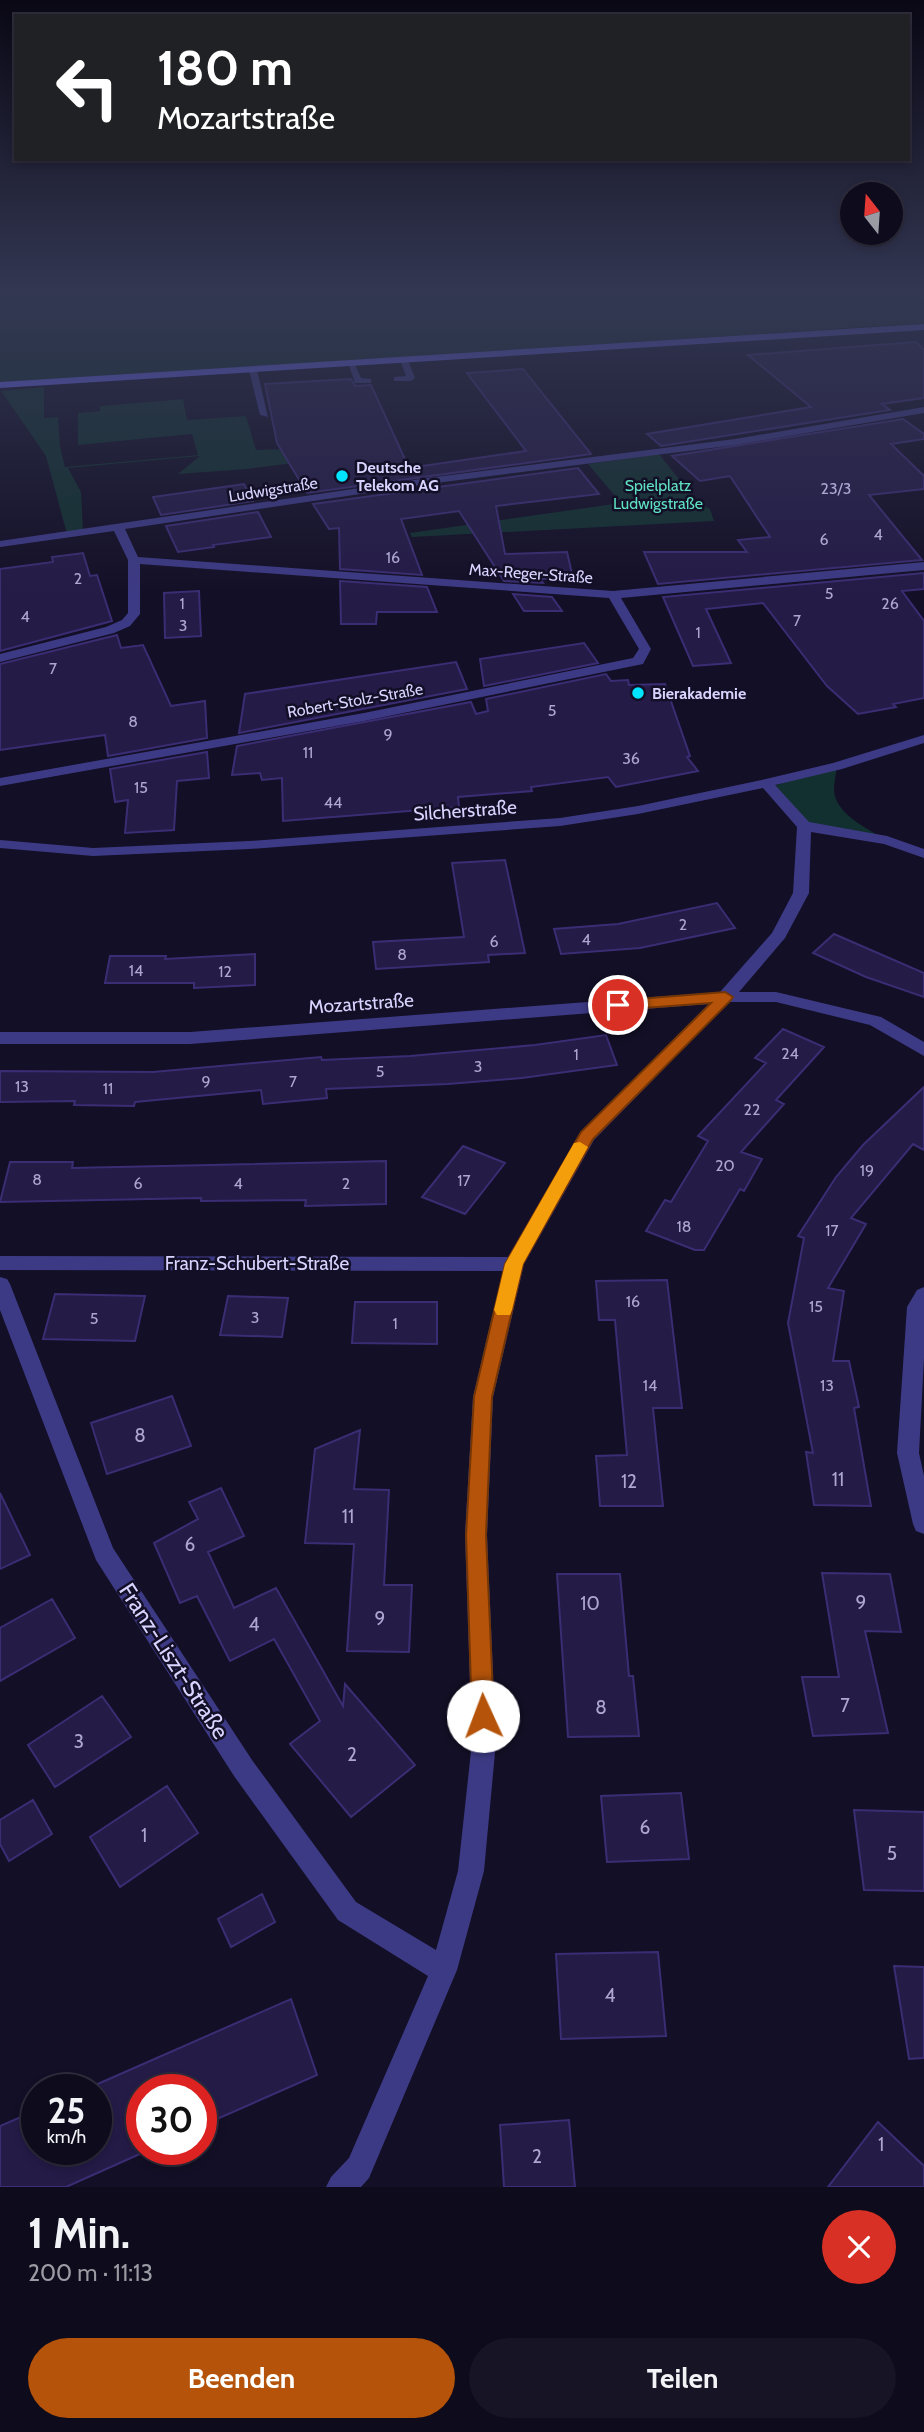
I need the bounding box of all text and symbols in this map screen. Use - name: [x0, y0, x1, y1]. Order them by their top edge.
- text: 180 m: [157, 38, 293, 97]
- icon: left: [42, 42, 133, 133]
- text: Mozartstraße: [157, 98, 335, 137]
- north arrow: [840, 182, 903, 245]
- map controls: [840, 182, 903, 245]
- place label: Deutsche Telekom AG: [356, 458, 439, 495]
- marker: Deutsche Telekom AG: [334, 468, 350, 484]
- street label: Ludwigstraße: [227, 473, 319, 506]
- park label: Spielplatz Ludwigstraße: [613, 476, 703, 513]
- house number: 23/3: [821, 479, 851, 498]
- house number: 4: [873, 525, 883, 544]
- house number: 6: [819, 530, 829, 549]
- house number: 16: [386, 548, 400, 567]
- street label: Max-Reger-Straße: [468, 560, 594, 587]
- house number: 2: [74, 569, 82, 588]
- house number: 5: [825, 584, 833, 603]
- house number: 1: [179, 594, 185, 613]
- house number: 26: [881, 594, 899, 613]
- house number: 4: [20, 607, 30, 626]
- house number: 7: [793, 611, 801, 630]
- house number: 3: [179, 616, 187, 635]
- house number: 1: [695, 623, 701, 642]
- house number: 7: [49, 659, 57, 678]
- street label: Robert-Stolz-Straße: [286, 679, 424, 722]
- place label: Bierakademie: [652, 684, 746, 703]
- marker: Bierakademie: [630, 685, 646, 701]
- house number: 5: [548, 701, 556, 720]
- house number: 8: [128, 712, 138, 731]
- house number: 9: [383, 725, 393, 744]
- house number: 11: [303, 743, 313, 762]
- house number: 36: [622, 749, 640, 768]
- house number: 15: [134, 778, 148, 797]
- house number: 44: [324, 793, 342, 812]
- street label: Silcherstraße: [412, 795, 518, 826]
- house number: 2: [679, 915, 687, 934]
- house number: 4: [581, 930, 591, 949]
- house number: 6: [489, 932, 499, 951]
- house number: 8: [397, 945, 407, 964]
- house number: 14: [129, 961, 143, 980]
- house number: 12: [218, 962, 232, 981]
- pin: [588, 975, 648, 1035]
- icon: arrive: [599, 986, 637, 1024]
- street label: Mozartstraße: [307, 988, 415, 1019]
- house number: 24: [781, 1044, 799, 1063]
- house number: 1: [573, 1045, 579, 1064]
- house number: 3: [474, 1057, 482, 1076]
- house number: 5: [376, 1062, 384, 1081]
- house number: 9: [201, 1072, 211, 1091]
- house number: 7: [289, 1072, 297, 1091]
- house number: 13: [15, 1077, 29, 1096]
- house number: 11: [103, 1079, 113, 1098]
- house number: 22: [744, 1100, 760, 1119]
- house number: 20: [715, 1156, 735, 1175]
- house number: 19: [860, 1161, 874, 1180]
- house number: 8: [32, 1170, 42, 1189]
- house number: 17: [457, 1171, 471, 1190]
- house number: 6: [133, 1174, 143, 1193]
- house number: 4: [233, 1174, 243, 1193]
- house number: 2: [342, 1174, 350, 1193]
- house number: 18: [677, 1217, 691, 1236]
- house number: 17: [825, 1221, 839, 1240]
- street label: Franz-Schubert-Straße: [165, 1252, 349, 1275]
- house number: 16: [626, 1292, 640, 1311]
- house number: 15: [809, 1297, 823, 1316]
- house number: 3: [251, 1308, 259, 1327]
- house number: 5: [90, 1309, 98, 1328]
- house number: 1: [392, 1314, 398, 1333]
- house number: 14: [643, 1376, 657, 1395]
- house number: 13: [820, 1376, 834, 1395]
- house number: 8: [134, 1424, 146, 1447]
- house number: 11: [832, 1468, 844, 1491]
- house number: 12: [621, 1470, 637, 1493]
- house number: 11: [342, 1505, 354, 1528]
- house number: 6: [185, 1533, 195, 1556]
- street label: Franz-Liszt-Straße: [113, 1578, 235, 1744]
- house number: 9: [856, 1591, 866, 1614]
- house number: 10: [580, 1592, 600, 1615]
- house number: 9: [375, 1607, 385, 1630]
- house number: 4: [249, 1613, 260, 1636]
- position arrow: [446, 1679, 520, 1753]
- house number: 7: [840, 1694, 850, 1717]
- house number: 8: [595, 1696, 607, 1719]
- house number: 3: [74, 1730, 84, 1753]
- house number: 2: [347, 1743, 357, 1766]
- house number: 6: [640, 1816, 650, 1839]
- house number: 1: [141, 1824, 147, 1847]
- house number: 5: [887, 1842, 897, 1865]
- house number: 4: [605, 1984, 616, 2007]
- speed limit sign: 30: [126, 2074, 217, 2165]
- text: 25: [48, 2089, 85, 2132]
- text: km/h: [47, 2126, 86, 2148]
- house number: 1: [878, 2133, 884, 2156]
- house number: 2: [532, 2145, 542, 2168]
- text: 1 Min.: [28, 2207, 130, 2259]
- button: close: [822, 2210, 896, 2284]
- text: 200 m · 11:13: [28, 2259, 153, 2287]
- button: Beenden: [28, 2338, 455, 2418]
- button: Teilen: [469, 2338, 896, 2418]

